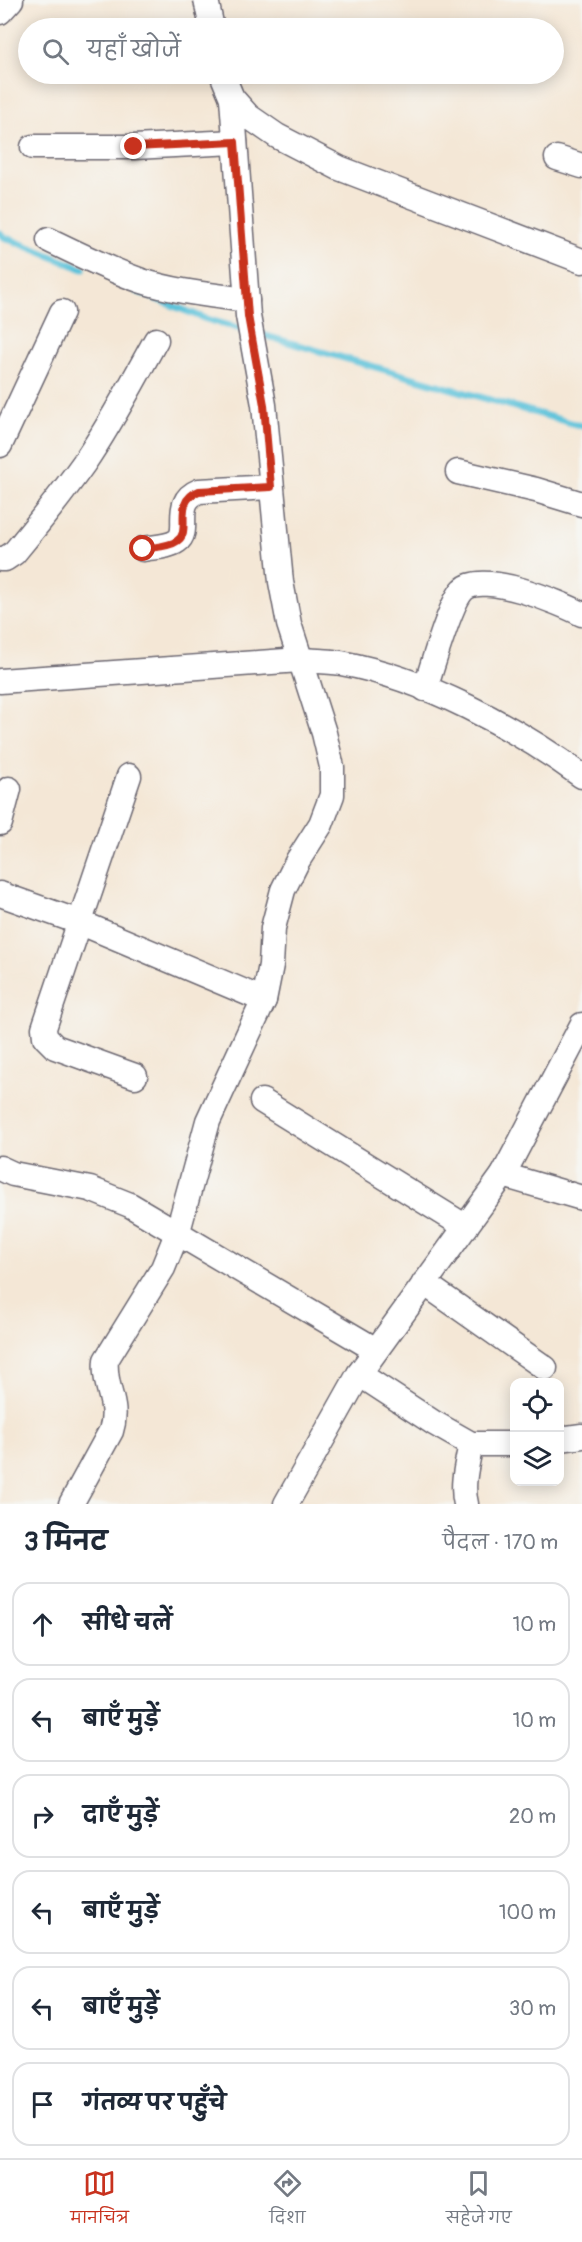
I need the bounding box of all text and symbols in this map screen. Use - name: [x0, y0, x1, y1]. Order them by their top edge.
- search box: [18, 18, 564, 84]
- icon: search: [39, 35, 72, 68]
- text: यहाँ खोजें: [87, 36, 181, 64]
- route end: [120, 133, 146, 159]
- route start: [129, 535, 155, 561]
- map controls: [510, 1378, 564, 1486]
- button: locate: [510, 1378, 564, 1432]
- button: layers: [510, 1432, 564, 1486]
- text: 3 मिनट: [24, 1526, 107, 1558]
- text: पैदल · 170 m: [442, 1530, 558, 1555]
- icon: ahead: [26, 1608, 59, 1641]
- text: सीधे चलें: [83, 1609, 172, 1637]
- text: 10 m: [512, 1612, 556, 1637]
- icon: left: [26, 1704, 59, 1737]
- text: बाएँ मुड़ें: [83, 1705, 159, 1733]
- text: 10 m: [512, 1708, 556, 1733]
- icon: right: [26, 1800, 59, 1833]
- text: दाएँ मुड़ें: [83, 1801, 159, 1829]
- text: 20 m: [509, 1804, 556, 1829]
- icon: left: [26, 1896, 59, 1929]
- text: बाएँ मुड़ें: [83, 1897, 159, 1925]
- text: 100 m: [499, 1900, 556, 1925]
- icon: left: [26, 1992, 59, 2025]
- text: बाएँ मुड़ें: [83, 1993, 159, 2021]
- text: 30 m: [509, 1996, 556, 2021]
- icon: arrive: [26, 2088, 59, 2121]
- text: गंतव्य पर पहुँचे: [83, 2089, 226, 2117]
- tab: मानचित्र: [70, 2167, 129, 2235]
- tab: दिशा: [269, 2167, 306, 2235]
- tab: सहेजे गए: [446, 2167, 512, 2235]

